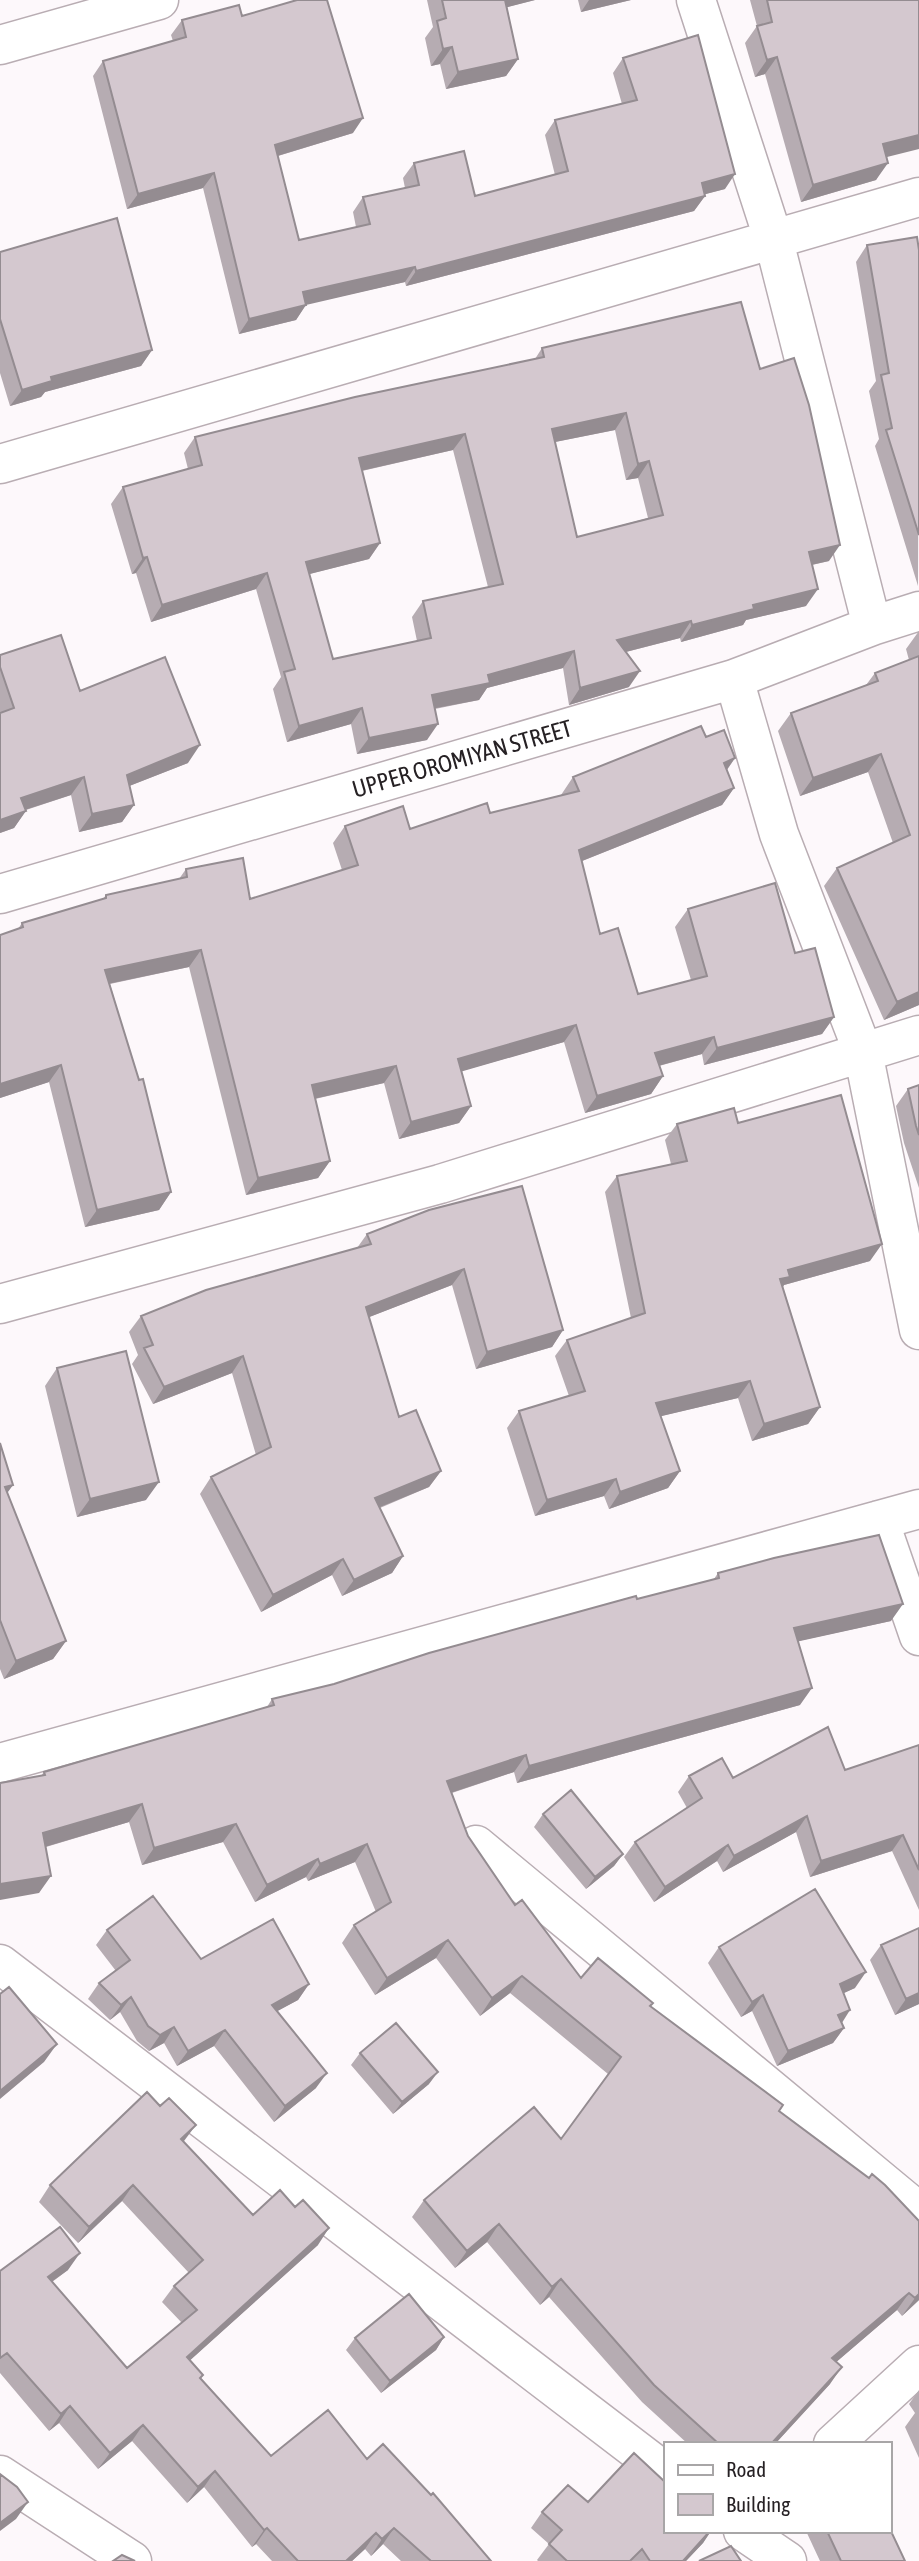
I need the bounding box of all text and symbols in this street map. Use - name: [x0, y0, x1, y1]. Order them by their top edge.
- street label: UPPER OROMIYAN STREET: [349, 714, 575, 803]
- legend: [664, 2442, 891, 2533]
- text: Road: [726, 2457, 766, 2481]
- text: Building: [726, 2492, 790, 2516]

